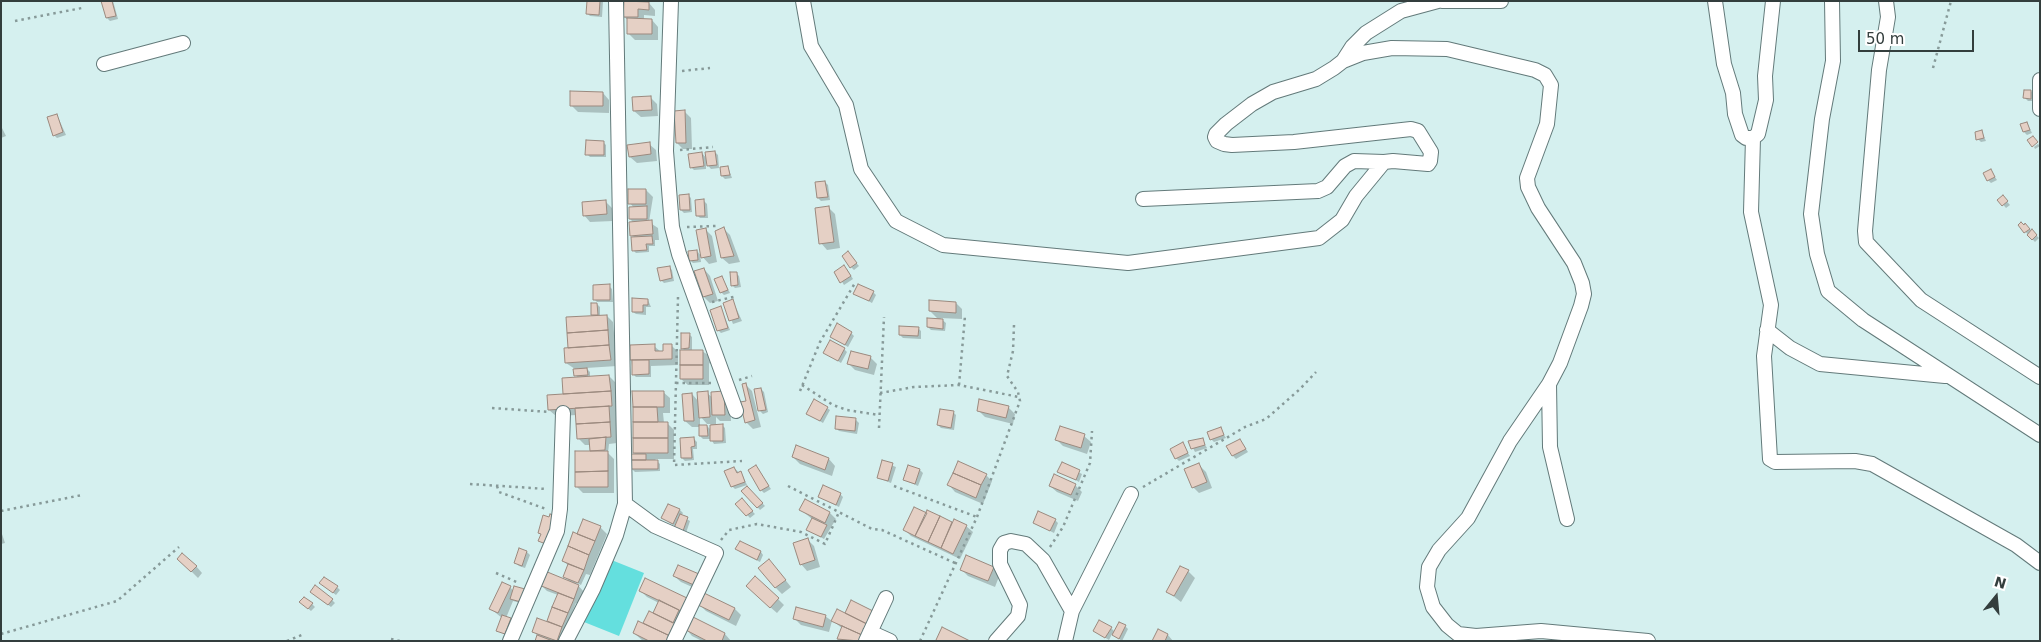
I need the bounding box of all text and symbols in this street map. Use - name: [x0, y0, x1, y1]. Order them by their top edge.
- scale bar: [1861, 20, 1977, 52]
- text: 50 m: [1866, 30, 1904, 48]
- north arrow: [1971, 572, 2021, 622]
- text: N: [1992, 573, 2008, 592]

